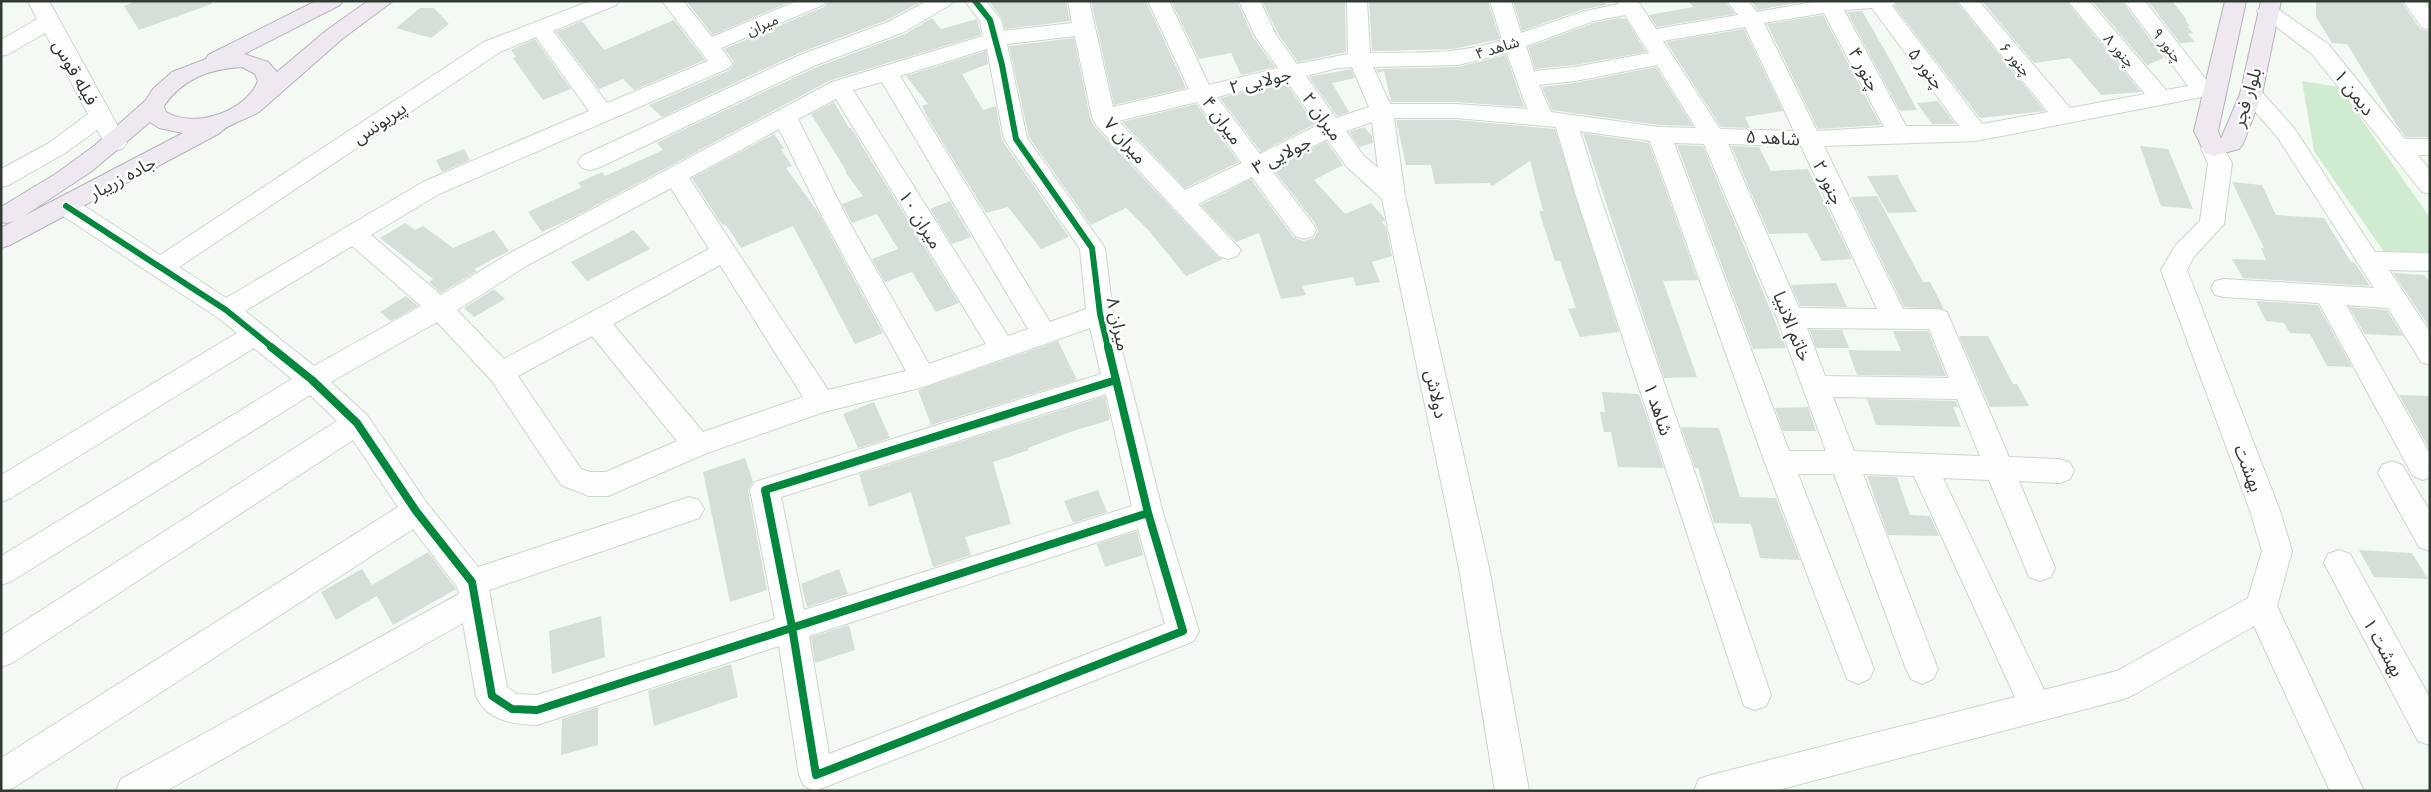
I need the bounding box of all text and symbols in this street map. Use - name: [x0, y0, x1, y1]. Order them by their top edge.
- street label: میران: [743, 8, 781, 40]
- street label: چنور ۹: [2147, 23, 2188, 67]
- street label: چنور ۸: [2099, 29, 2140, 72]
- street label: شاهد ۴: [1472, 31, 1522, 63]
- street label: فیله قوس: [48, 35, 104, 109]
- street label: چنور ۶: [1995, 38, 2036, 81]
- street label: چنور ۵: [1903, 42, 1951, 94]
- street label: چنور ۴: [1843, 43, 1887, 95]
- street label: جولایی ۲: [1227, 61, 1293, 99]
- street label: بلوار فجر: [2225, 64, 2266, 131]
- street label: دیمن ۱: [2329, 64, 2381, 120]
- street label: میران ۲: [1297, 87, 1349, 145]
- street label: میران ۴: [1197, 91, 1249, 149]
- street label: پیریونس: [347, 95, 411, 149]
- street label: میران ۷: [1099, 112, 1153, 168]
- street label: شاهد ۵: [1745, 124, 1801, 150]
- street label: جولایی ۳: [1247, 129, 1315, 179]
- street label: جاده زریبار: [83, 149, 160, 205]
- street label: چنور ۲: [1808, 156, 1850, 208]
- street label: میران ۱۰: [894, 185, 948, 253]
- street label: خاتم الانبیا: [1766, 287, 1818, 365]
- street label: میران ۸: [1102, 295, 1136, 353]
- street label: دولاش: [1420, 368, 1454, 420]
- street label: شاهد ۱: [1639, 379, 1679, 439]
- street label: بهشت: [2229, 441, 2269, 495]
- street label: بهشت ۱: [2358, 613, 2410, 681]

